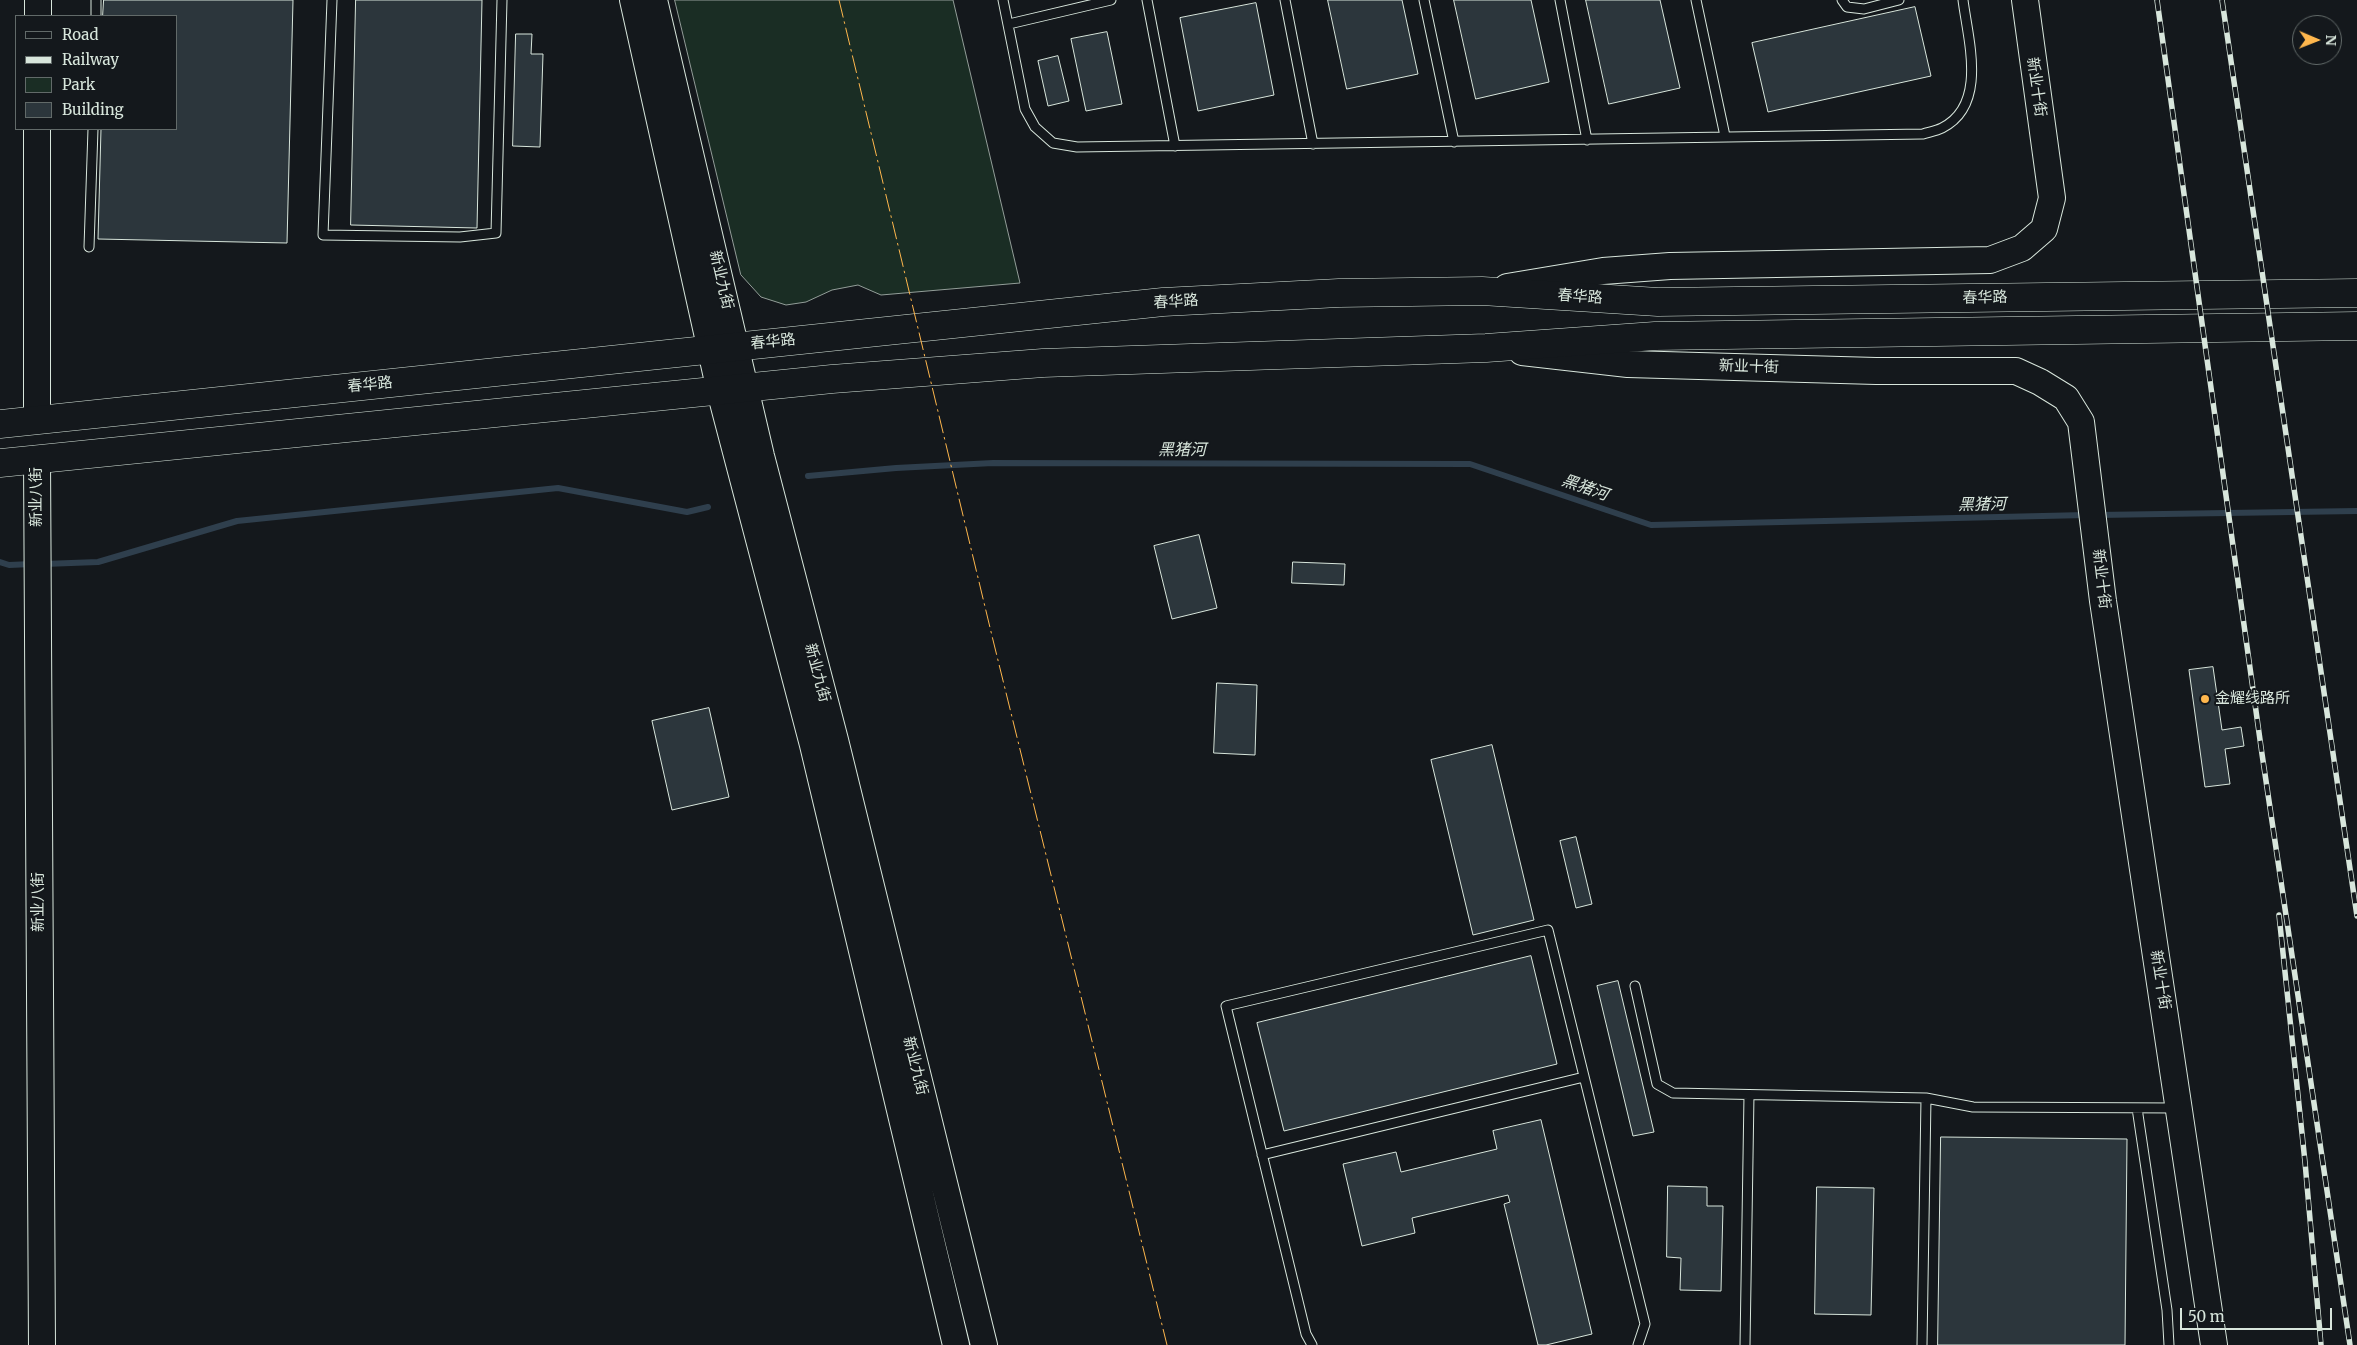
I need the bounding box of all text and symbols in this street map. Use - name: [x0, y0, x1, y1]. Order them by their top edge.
- legend: [15, 15, 178, 130]
- north arrow: [2292, 15, 2342, 65]
- text: Road: [62, 25, 98, 44]
- text: N: [2322, 35, 2340, 46]
- text: Railway: [62, 50, 119, 69]
- street label: 新业十街: [2023, 56, 2049, 118]
- text: Park: [62, 75, 95, 94]
- text: Building: [62, 100, 124, 119]
- street label: 新业九街: [705, 249, 737, 311]
- street label: 春华路: [1557, 286, 1603, 308]
- street label: 春华路: [1962, 289, 2008, 307]
- street label: 春华路: [1153, 291, 1199, 313]
- street label: 春华路: [750, 331, 796, 353]
- street label: 新业十街: [1719, 357, 1779, 377]
- street label: 春华路: [347, 374, 393, 396]
- water label: 黑猪河: [1158, 440, 1206, 460]
- street label: 新业八街: [28, 467, 46, 527]
- water label: 黑猪河: [1559, 471, 1611, 505]
- water label: 黑猪河: [1958, 495, 2006, 515]
- street label: 新业十街: [2088, 548, 2114, 610]
- street label: 新业九街: [801, 642, 833, 704]
- place label: 金耀线路所: [2215, 690, 2290, 708]
- marker: 金耀线路所: [2199, 693, 2211, 705]
- street label: 新业八街: [30, 872, 48, 932]
- street label: 新业十街: [2146, 949, 2174, 1011]
- street label: 新业九街: [899, 1035, 931, 1097]
- scale bar: [2182, 1298, 2334, 1330]
- text: 50 m: [2188, 1307, 2225, 1326]

